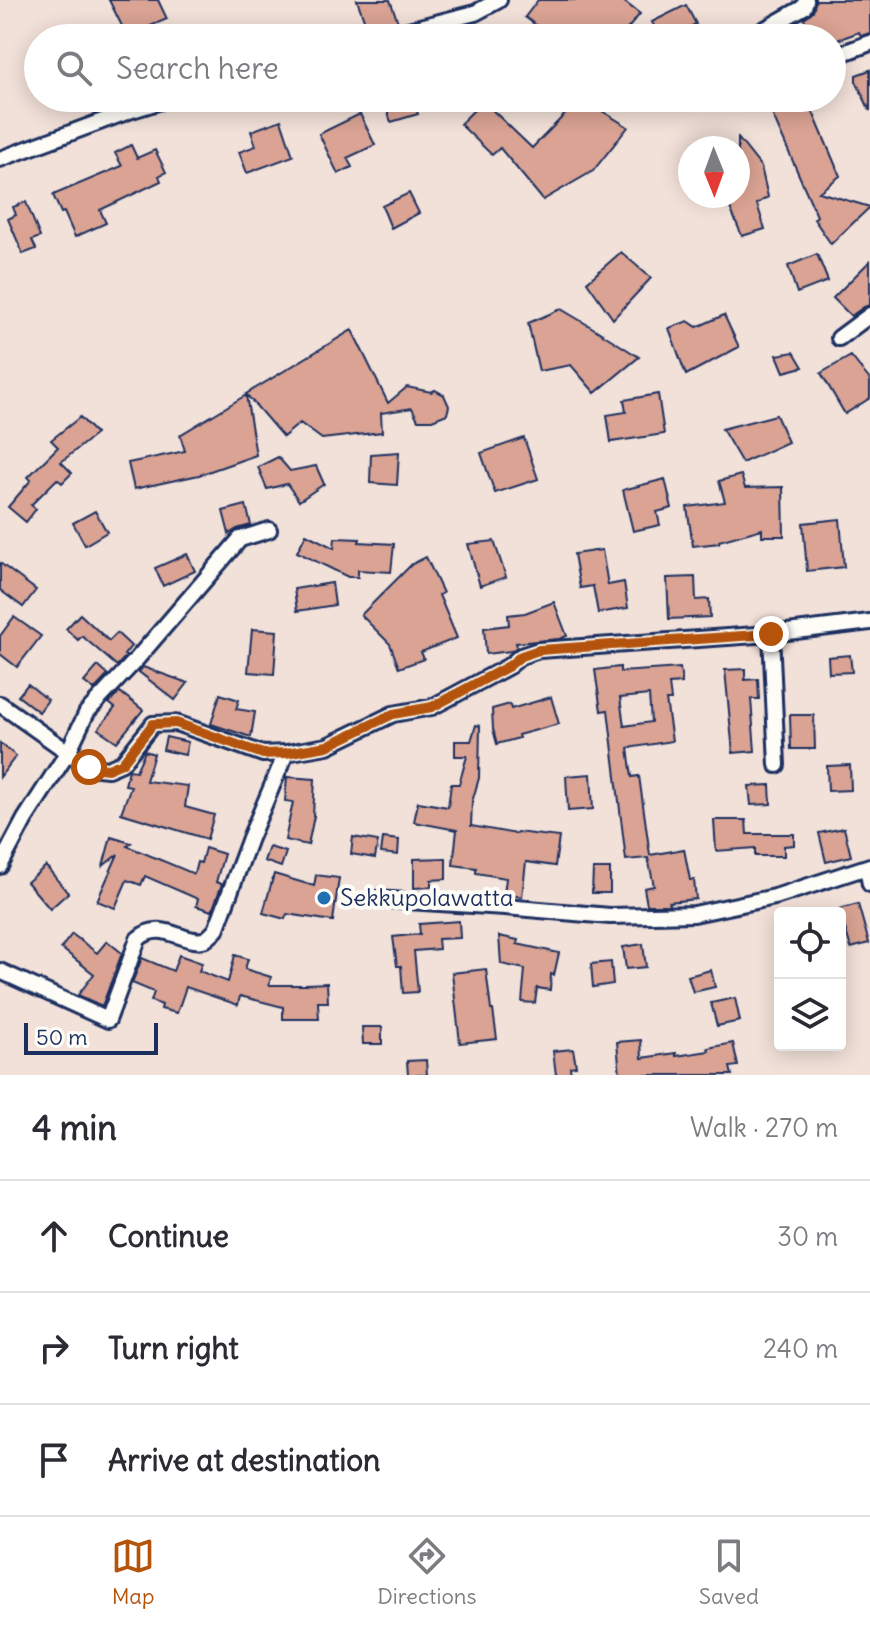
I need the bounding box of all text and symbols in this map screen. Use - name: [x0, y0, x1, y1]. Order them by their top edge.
- search box: [24, 24, 846, 112]
- icon: search: [52, 46, 96, 90]
- text: Search here: [116, 49, 279, 87]
- north arrow: [678, 136, 750, 208]
- route end: [753, 616, 789, 652]
- route start: [71, 749, 107, 785]
- place label: Sekkupolawatta: [340, 882, 513, 912]
- marker: Sekkupolawatta: [315, 889, 333, 907]
- map controls: [774, 907, 846, 1051]
- button: locate: [774, 907, 846, 979]
- button: layers: [774, 979, 846, 1051]
- scale bar: [24, 1019, 158, 1055]
- text: 50 m: [36, 1023, 88, 1051]
- text: 4 min: [32, 1106, 117, 1149]
- text: Walk · 270 m: [690, 1111, 838, 1144]
- icon: ahead: [32, 1214, 76, 1258]
- text: Continue: [108, 1217, 229, 1255]
- text: 30 m: [777, 1220, 838, 1253]
- icon: right: [32, 1326, 76, 1370]
- text: Turn right: [108, 1329, 239, 1367]
- text: 240 m: [763, 1332, 838, 1365]
- icon: arrive: [32, 1438, 76, 1482]
- text: Arrive at destination: [108, 1441, 380, 1479]
- tab: Map: [111, 1534, 155, 1610]
- tab: Directions: [377, 1534, 477, 1610]
- tab: Saved: [699, 1534, 759, 1610]

